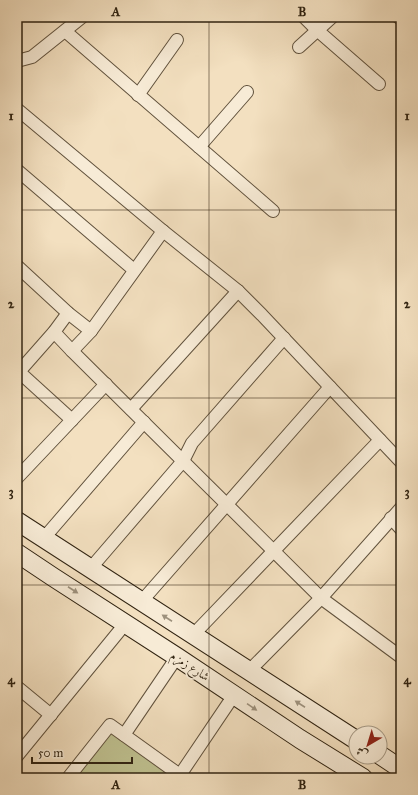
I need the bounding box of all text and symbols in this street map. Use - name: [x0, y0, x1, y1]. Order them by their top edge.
- text: A: [111, 4, 121, 20]
- text: B: [298, 4, 307, 20]
- text: 1: [8, 108, 14, 124]
- text: 1: [404, 108, 410, 124]
- text: 2: [8, 296, 15, 312]
- text: 2: [404, 296, 411, 312]
- text: 3: [8, 484, 14, 500]
- text: 3: [404, 484, 410, 500]
- one-way arrow: [67, 586, 78, 594]
- one-way arrow: [162, 614, 172, 622]
- street label: شارع زمزم: [166, 648, 212, 687]
- text: 4: [7, 672, 15, 688]
- text: 4: [403, 672, 411, 688]
- one-way arrow: [294, 700, 305, 708]
- one-way arrow: [247, 703, 257, 711]
- north arrow: [348, 725, 388, 765]
- scale bar: [32, 739, 132, 765]
- text: ش: [354, 744, 370, 761]
- text: 50 m: [38, 746, 63, 760]
- text: A: [111, 777, 121, 793]
- text: B: [298, 777, 307, 793]

